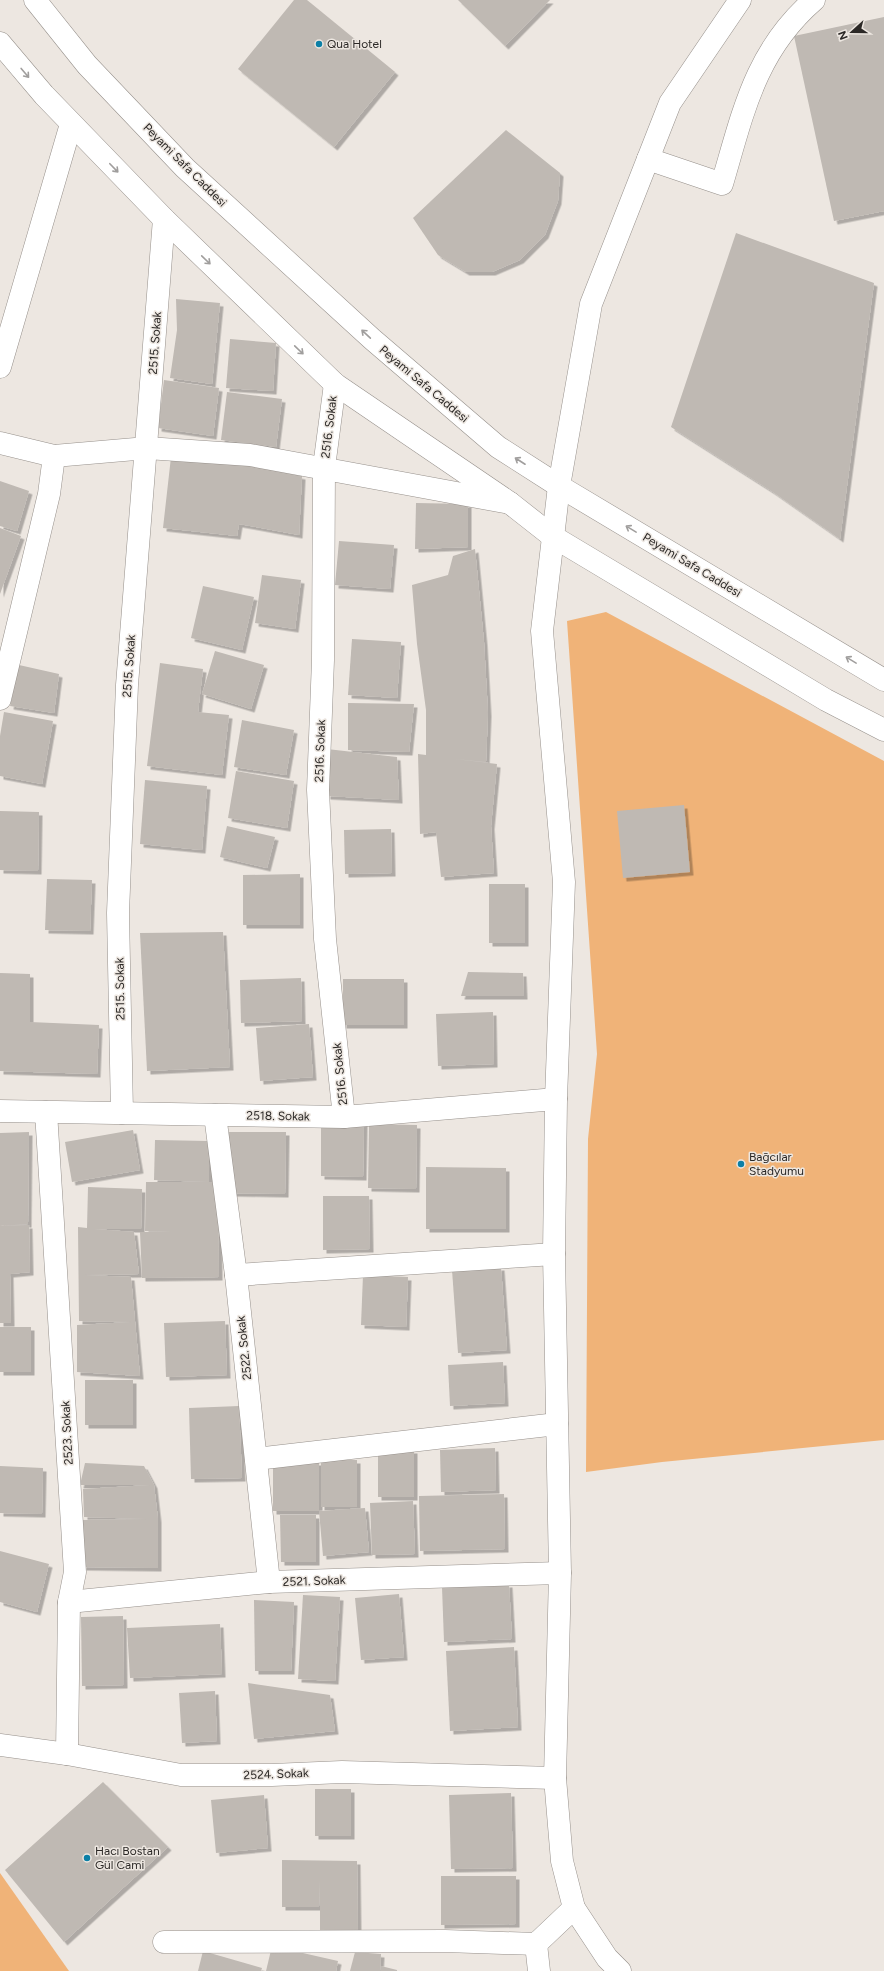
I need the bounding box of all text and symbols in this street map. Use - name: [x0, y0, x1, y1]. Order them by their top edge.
- north arrow: [832, 12, 872, 52]
- text: N: [836, 29, 851, 42]
- place label: Qua Hotel: [327, 37, 382, 51]
- marker: Qua Hotel: [314, 39, 324, 49]
- one-way arrow: [20, 68, 29, 78]
- street label: Peyami Safa Caddesi: [140, 120, 230, 210]
- one-way arrow: [109, 163, 119, 173]
- one-way arrow: [201, 255, 211, 265]
- street label: 2515. Sokak: [146, 311, 164, 375]
- one-way arrow: [360, 329, 371, 338]
- street label: Peyami Safa Caddesi: [377, 343, 471, 425]
- one-way arrow: [294, 345, 304, 355]
- street label: 2516. Sokak: [318, 395, 340, 459]
- one-way arrow: [514, 456, 526, 464]
- one-way arrow: [625, 524, 637, 532]
- street label: Peyami Safa Caddesi: [640, 530, 744, 600]
- street label: 2515. Sokak: [120, 634, 138, 698]
- one-way arrow: [845, 655, 857, 663]
- street label: 2516. Sokak: [312, 719, 328, 783]
- street label: 2515. Sokak: [112, 957, 128, 1021]
- street label: 2516. Sokak: [330, 1042, 350, 1106]
- street label: 2518. Sokak: [246, 1108, 310, 1124]
- place label: Bağcılar Stadyumu: [749, 1150, 804, 1178]
- marker: Bağcılar Stadyumu: [736, 1159, 746, 1169]
- street label: 2522. Sokak: [234, 1315, 254, 1381]
- street label: 2523. Sokak: [58, 1400, 76, 1465]
- street label: 2521. Sokak: [282, 1573, 346, 1589]
- street label: 2524. Sokak: [243, 1766, 309, 1782]
- place label: Hacı Bostan Gül Cami: [95, 1844, 160, 1872]
- marker: Hacı Bostan Gül Cami: [82, 1853, 92, 1863]

